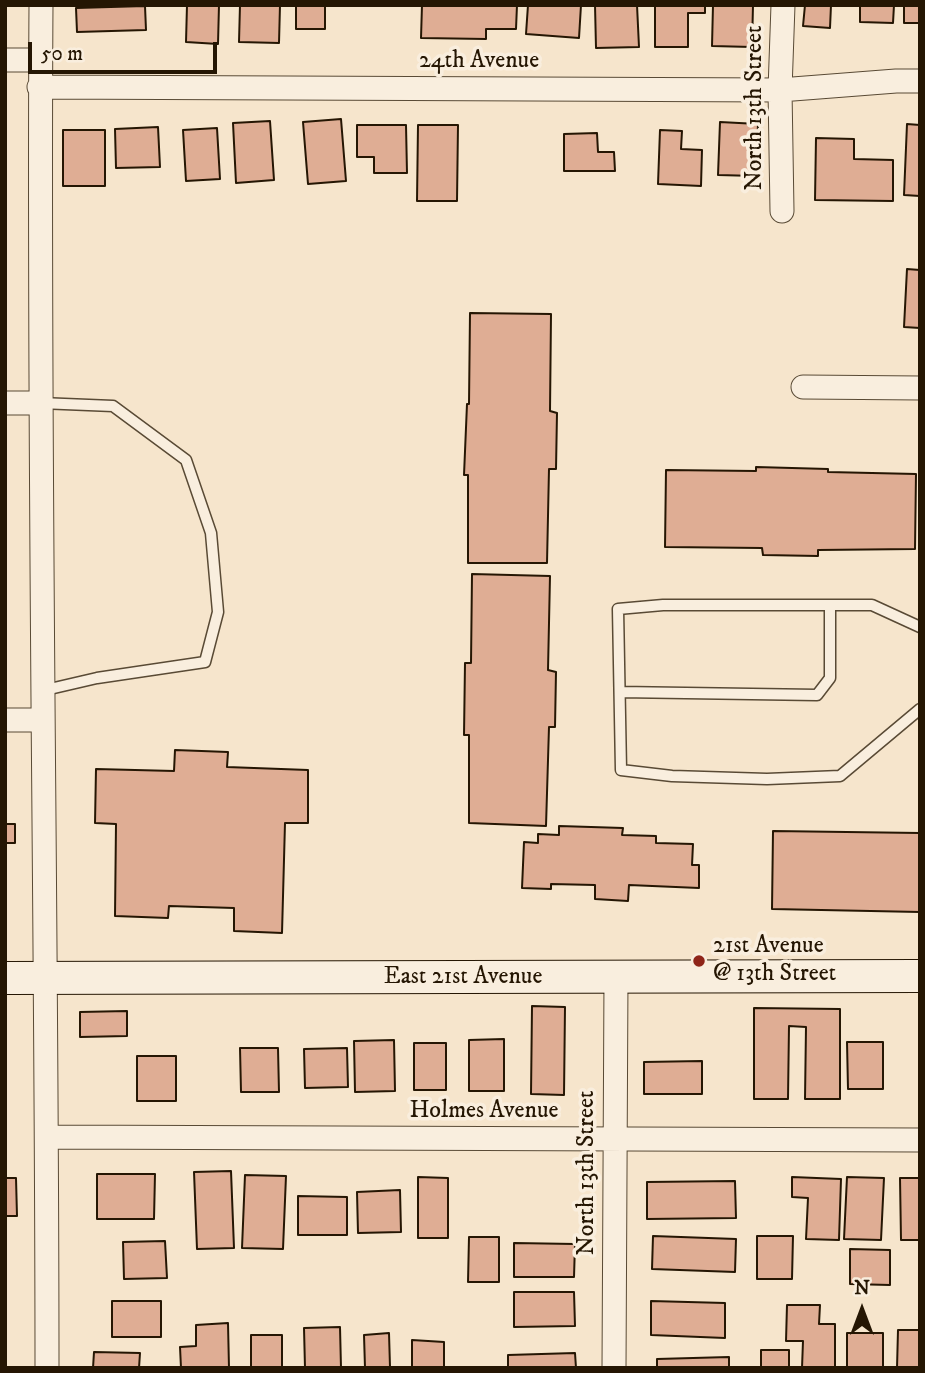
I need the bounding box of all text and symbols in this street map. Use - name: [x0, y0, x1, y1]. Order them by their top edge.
- street label: North 13th Street: [742, 25, 770, 191]
- scale bar: [32, 28, 220, 72]
- text: 50 m: [41, 41, 83, 67]
- street label: 24th Avenue: [419, 48, 539, 76]
- place label: 21st Avenue @ 13th Street: [713, 933, 836, 989]
- marker: 21st Avenue @ 13th Street: [691, 953, 707, 969]
- street label: East 21st Avenue: [384, 964, 542, 992]
- street label: North 13th Street: [574, 1090, 602, 1256]
- street label: Holmes Avenue: [410, 1098, 558, 1126]
- north arrow: [827, 1275, 897, 1345]
- text: N: [854, 1277, 870, 1300]

